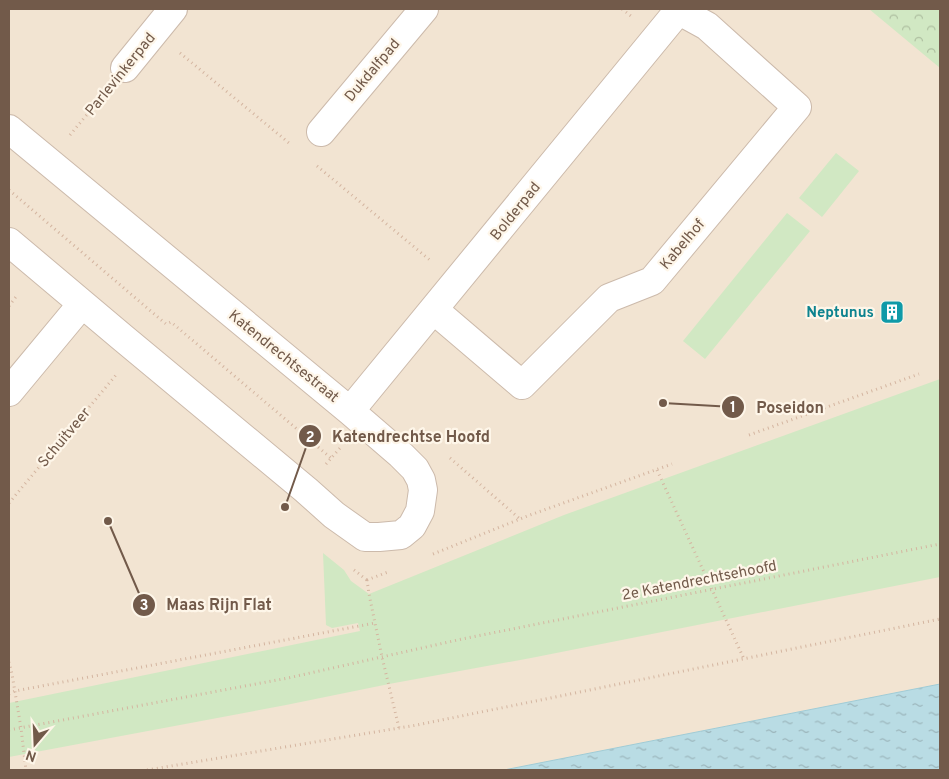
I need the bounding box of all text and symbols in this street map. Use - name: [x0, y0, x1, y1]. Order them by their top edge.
- street label: Parlevinkerpad: [82, 30, 160, 120]
- street label: Dukdalfpad: [341, 35, 405, 106]
- street label: Bolderpad: [487, 179, 546, 245]
- street label: Kabelhof: [657, 216, 710, 274]
- building icon: Neptunus: [879, 299, 905, 325]
- place label: Neptunus: [806, 304, 874, 323]
- street label: Katendrechtsestraat: [224, 307, 342, 408]
- callout: Poseidon: [721, 392, 833, 423]
- text: 1: [730, 399, 736, 418]
- text: Poseidon: [756, 399, 824, 419]
- street label: Schuitveer: [35, 404, 96, 472]
- callout: Katendrechtse Hoofd: [297, 421, 500, 452]
- text: Katendrechtse Hoofd: [332, 428, 490, 448]
- text: 2: [305, 429, 315, 448]
- street label: 2e Katendrechtsehoofd: [620, 557, 778, 606]
- callout: Maas Rijn Flat: [131, 589, 282, 620]
- text: Maas Rijn Flat: [166, 596, 272, 616]
- text: 3: [140, 597, 149, 616]
- north arrow: [10, 719, 60, 769]
- text: N: [24, 745, 39, 765]

